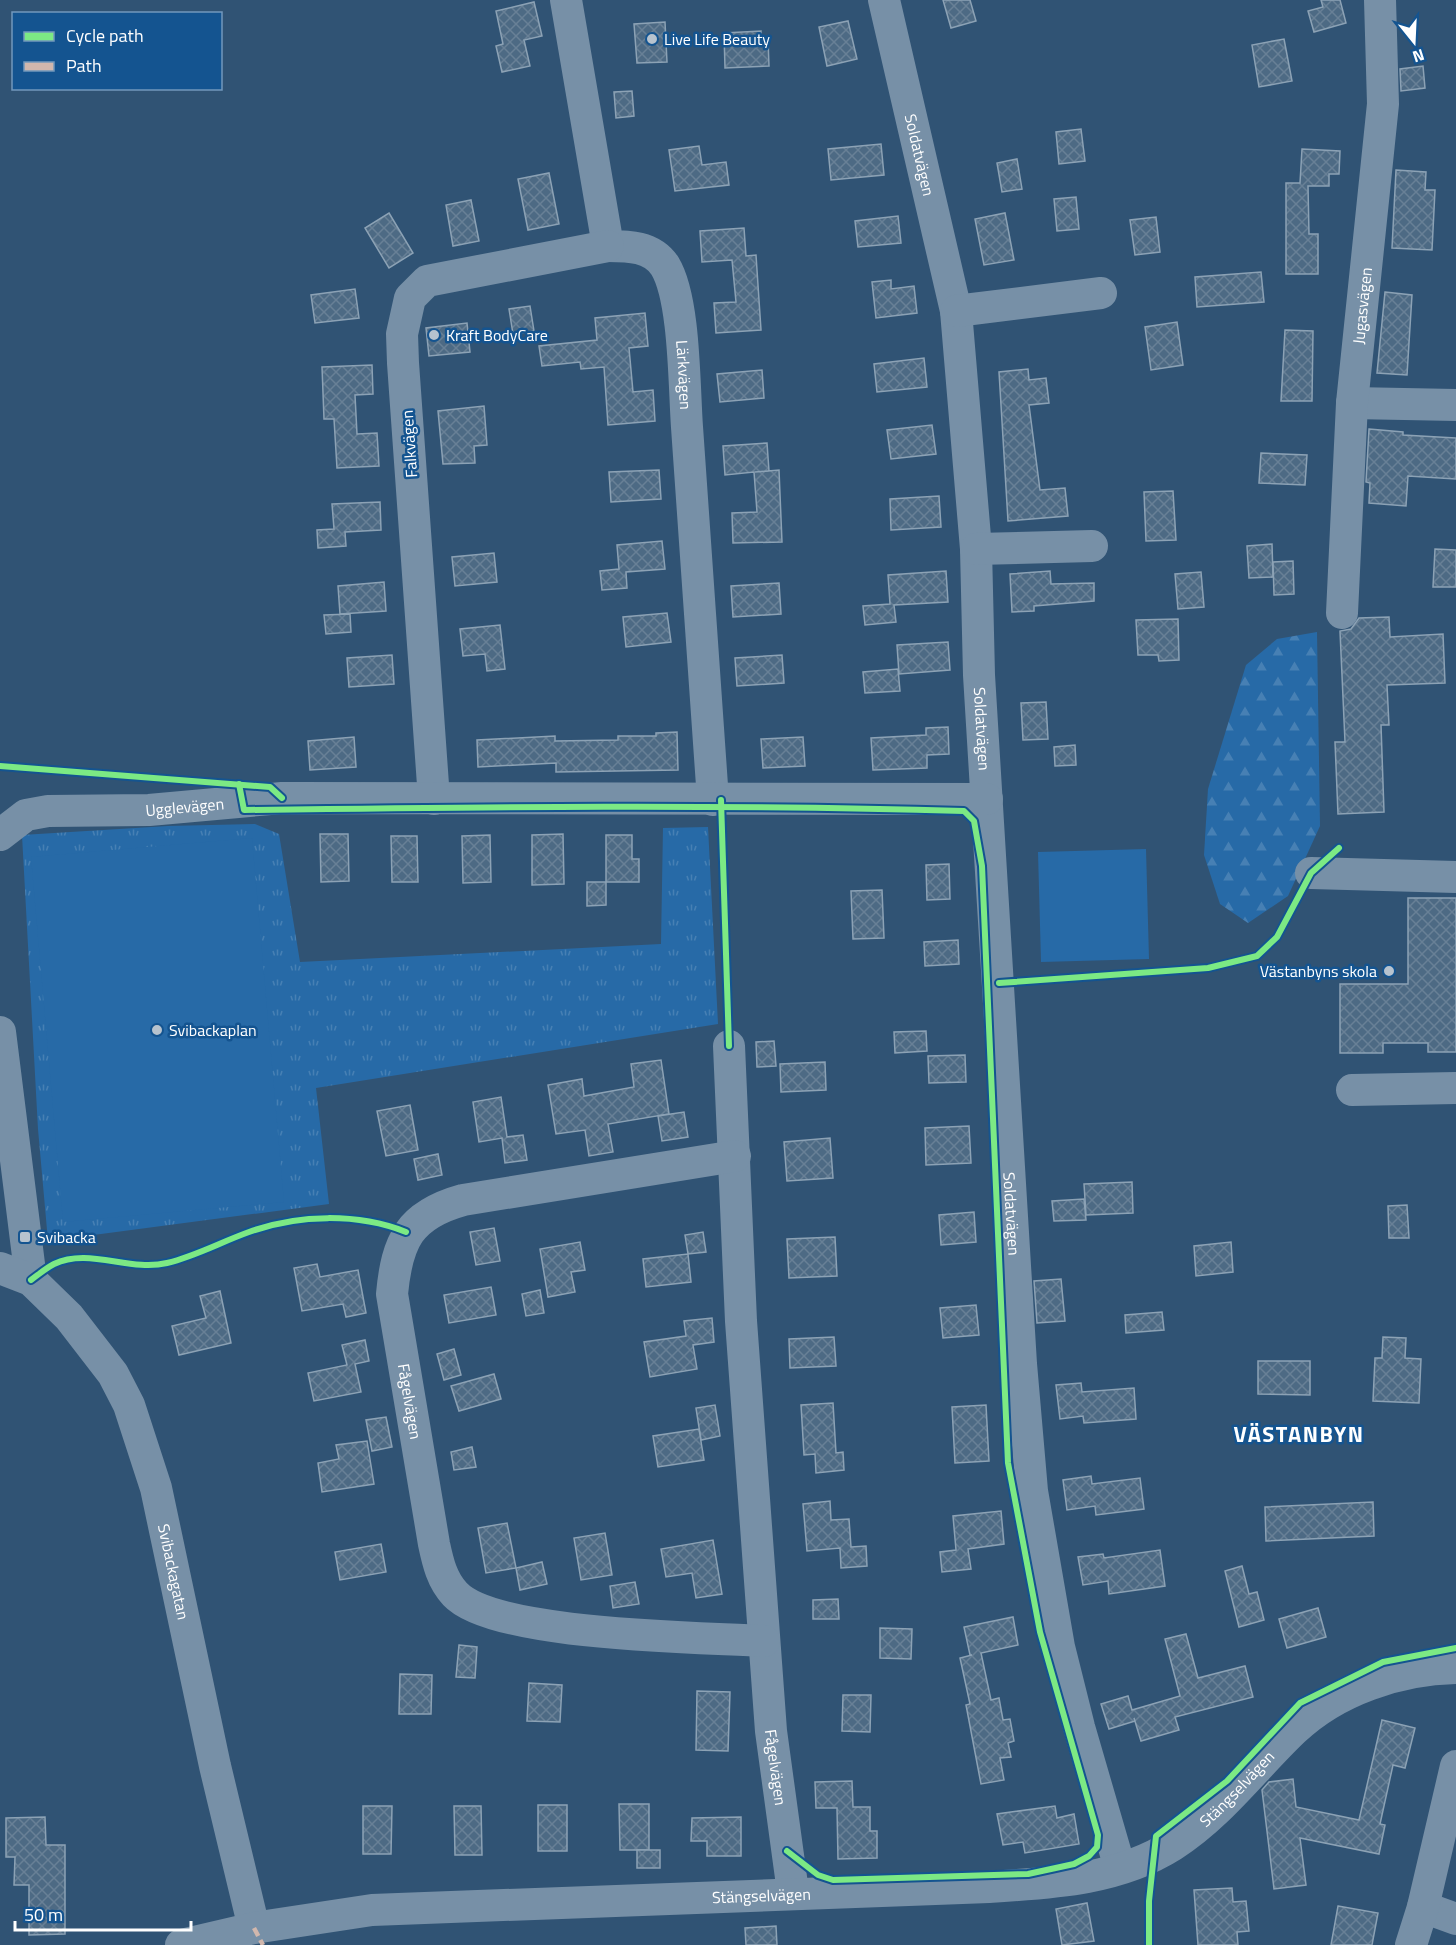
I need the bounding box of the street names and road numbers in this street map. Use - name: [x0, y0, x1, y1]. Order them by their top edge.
- street label: Soldatvägen: [899, 112, 941, 198]
- street label: Jugasvägen: [1346, 266, 1378, 345]
- street label: Lärkvägen: [670, 339, 698, 410]
- street label: Falkvägen: [395, 409, 423, 479]
- street label: Soldatvägen: [968, 686, 997, 771]
- street label: Ugglevägen: [144, 791, 225, 822]
- street label: Soldatvägen: [997, 1171, 1026, 1256]
- street label: Fågelvägen: [392, 1362, 428, 1441]
- street label: Svibackagatan: [152, 1522, 196, 1622]
- street label: Fågelvägen: [759, 1728, 793, 1807]
- street label: Stängselvägen: [1194, 1745, 1280, 1832]
- street label: Stängselvägen: [712, 1882, 811, 1909]

